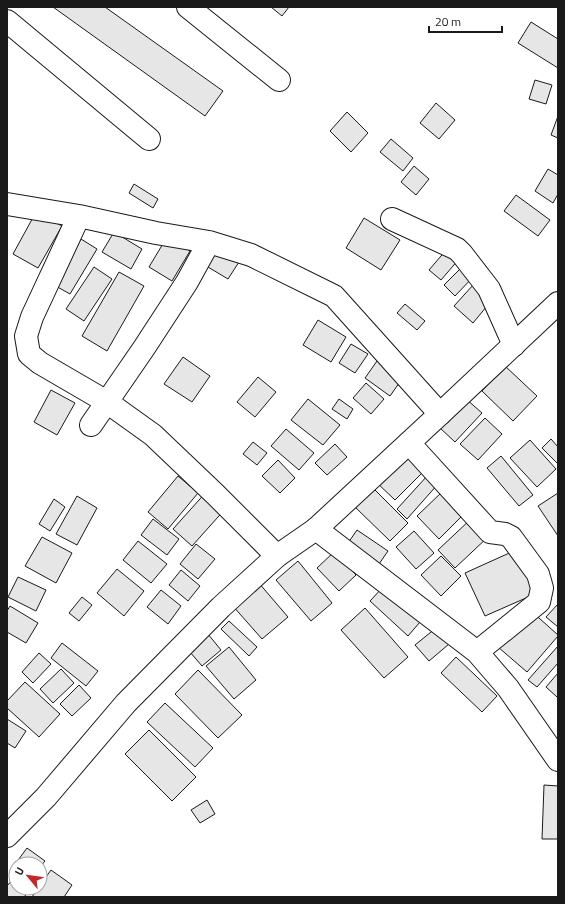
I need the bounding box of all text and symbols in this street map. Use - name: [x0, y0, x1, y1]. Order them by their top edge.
- scale bar: [429, 8, 502, 34]
- text: 20 m: [435, 12, 461, 31]
- north arrow: [8, 856, 48, 896]
- text: U: [11, 864, 28, 878]

